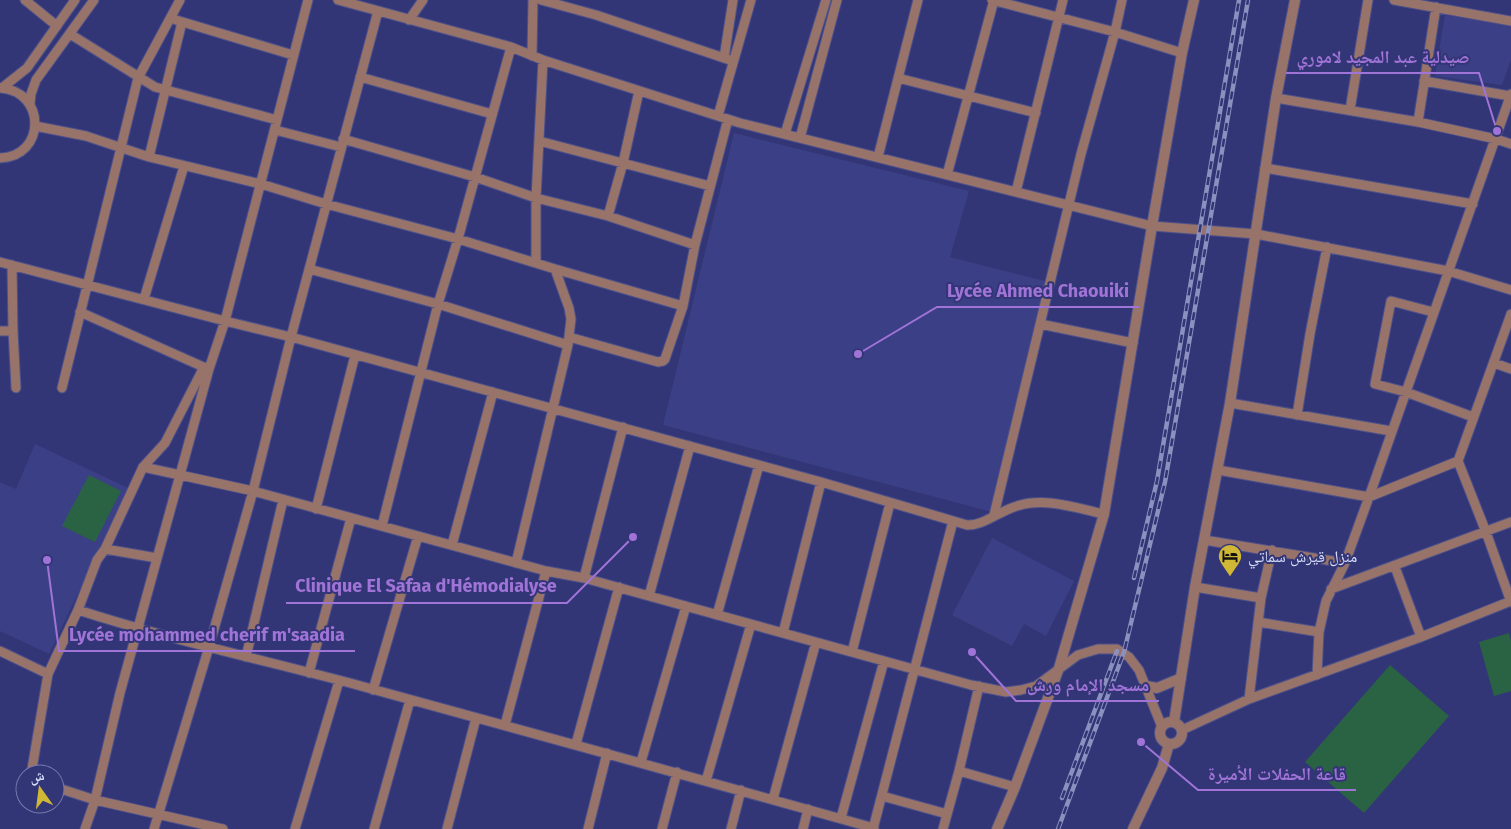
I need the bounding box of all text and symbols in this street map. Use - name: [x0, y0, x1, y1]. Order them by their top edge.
- callout: صيدلية عبد المجيد لاموري: [1286, 40, 1479, 73]
- text: صيدلية عبد المجيد لاموري: [1296, 46, 1470, 71]
- callout: Lycée Ahmed Chaouiki: [937, 274, 1139, 307]
- text: Lycée Ahmed Chaouiki: [947, 280, 1129, 302]
- hotel icon: منزل قيرش سماتي: [1217, 543, 1243, 577]
- place label: منزل قيرش سماتي: [1248, 547, 1357, 569]
- callout: Clinique El Safaa d'Hémodialyse: [286, 570, 567, 603]
- text: Clinique El Safaa d'Hémodialyse: [295, 575, 557, 597]
- callout: Lycée mohammed cherif m'saadia: [59, 618, 355, 651]
- text: Lycée mohammed cherif m'saadia: [69, 624, 345, 646]
- callout: مسجد الإمام ورش: [1016, 668, 1159, 701]
- text: مسجد الإمام ورش: [1027, 674, 1149, 697]
- callout: قاعة الحفلات الأميرة: [1198, 757, 1356, 790]
- text: قاعة الحفلات الأميرة: [1208, 763, 1346, 785]
- north arrow: [15, 764, 65, 814]
- text: ش: [28, 767, 46, 787]

